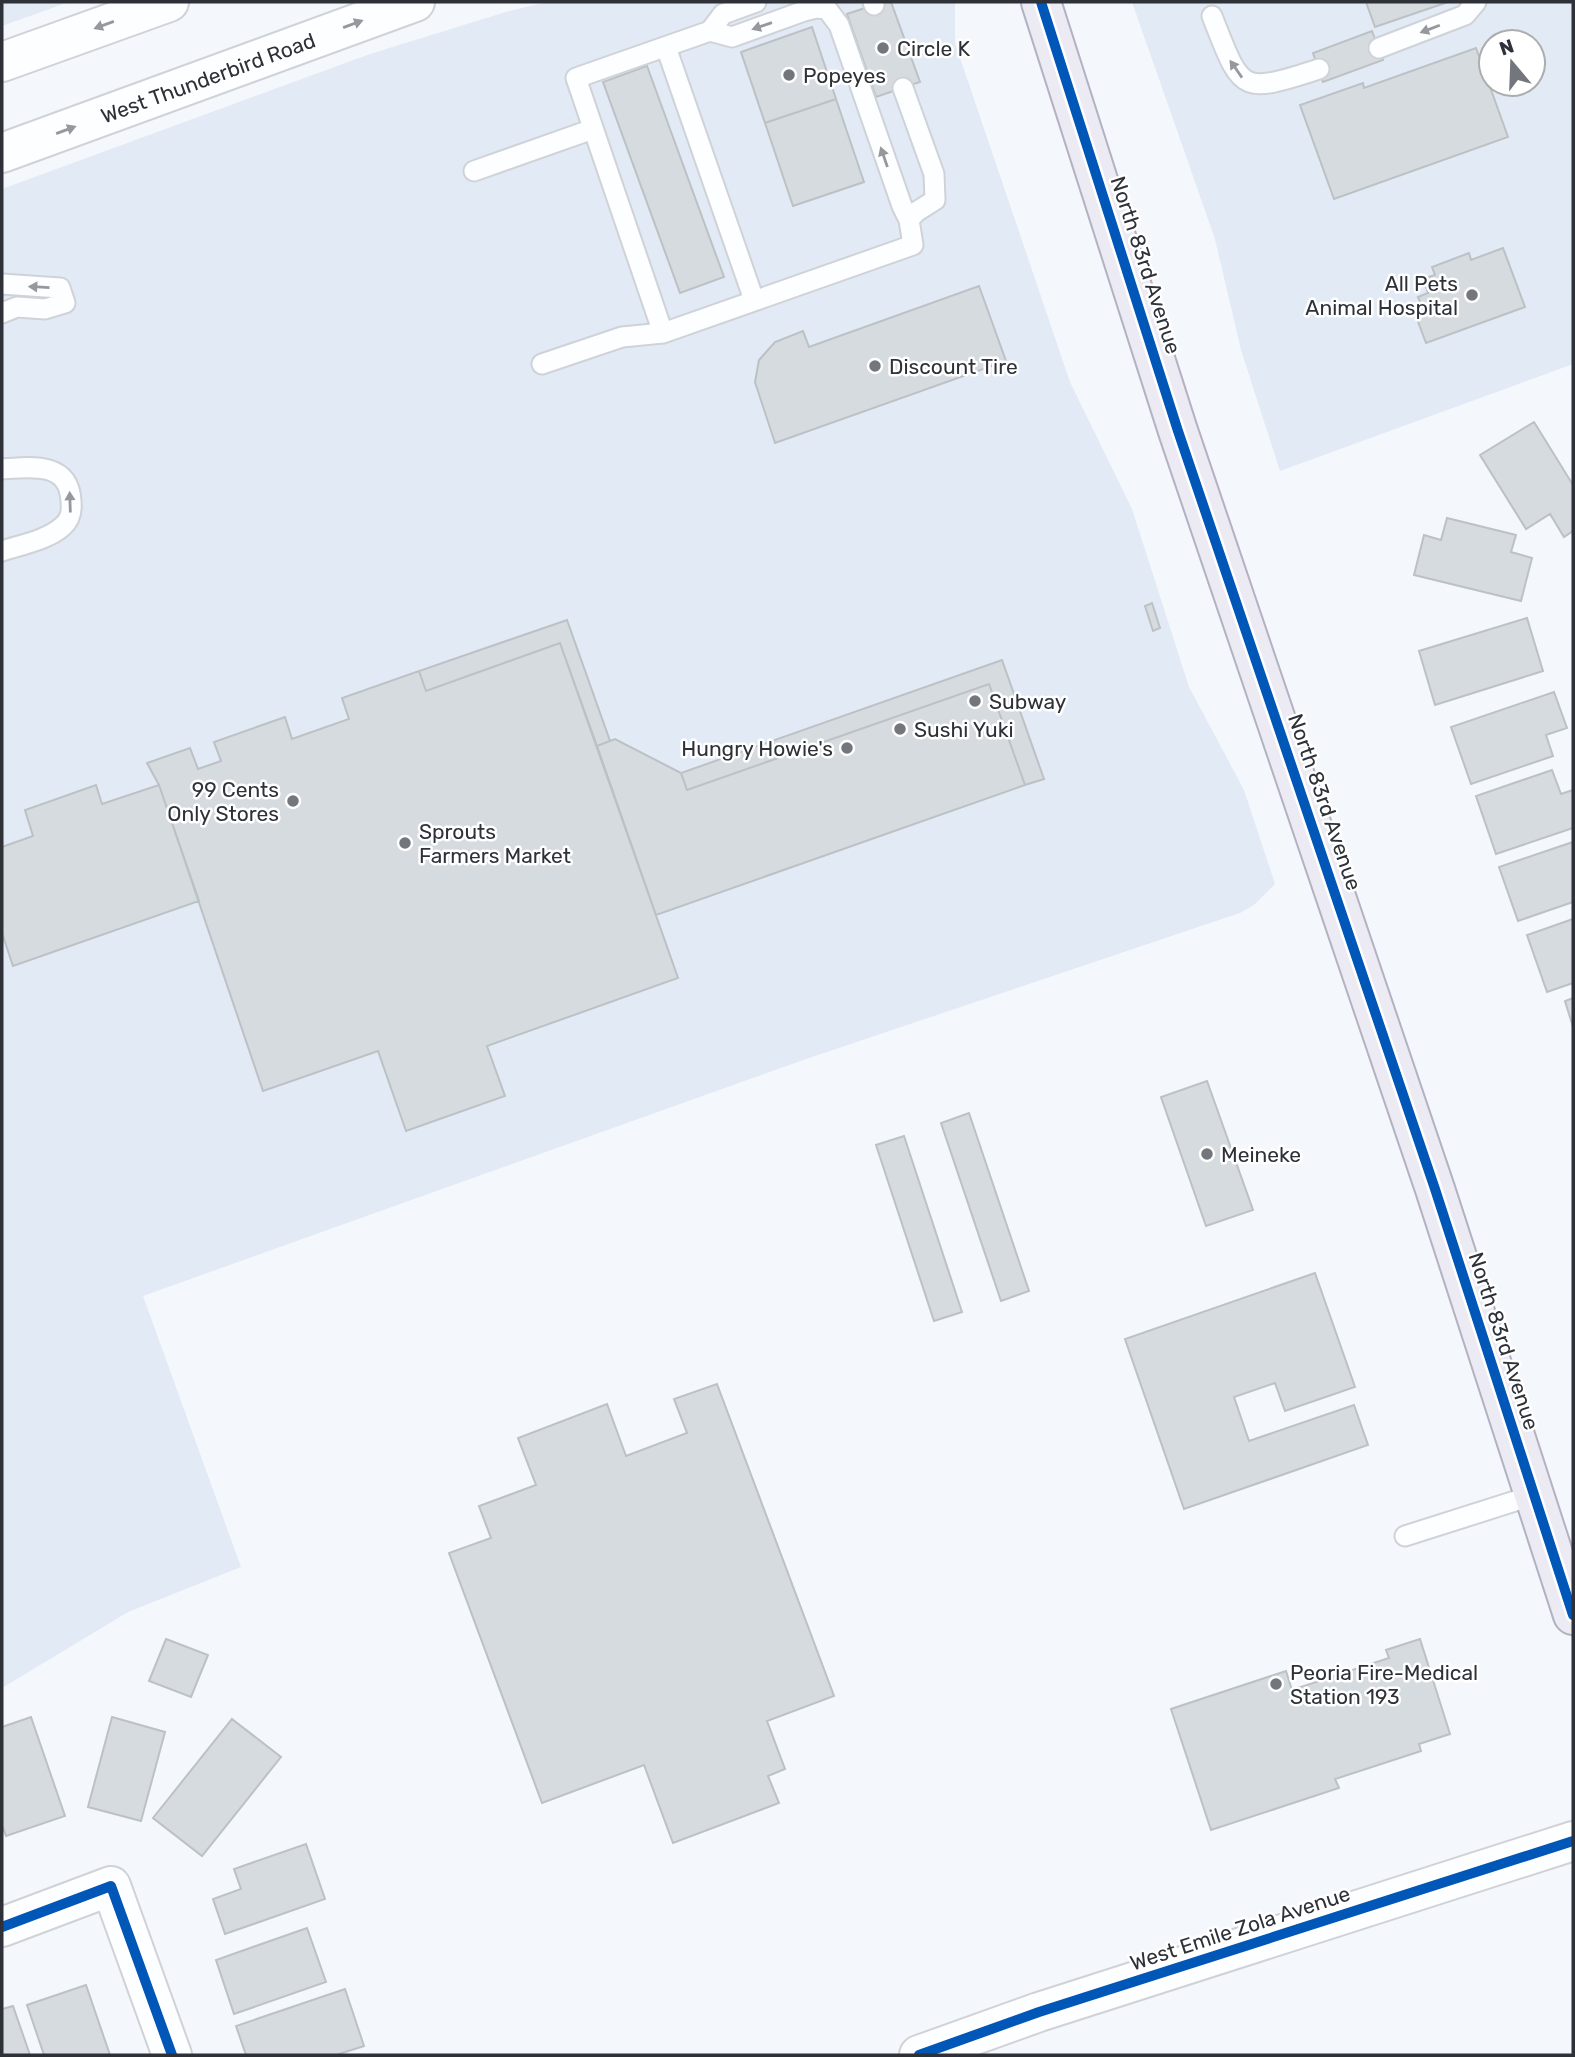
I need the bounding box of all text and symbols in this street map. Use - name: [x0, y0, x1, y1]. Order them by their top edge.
- one-way arrow: [343, 19, 364, 30]
- one-way arrow: [94, 20, 115, 31]
- one-way arrow: [751, 21, 772, 32]
- one-way arrow: [1419, 23, 1440, 34]
- street label: West Thunderbird Road: [97, 28, 319, 128]
- north arrow: [1477, 28, 1547, 98]
- text: N: [1496, 34, 1517, 60]
- place label: Circle K: [897, 36, 970, 61]
- marker: Circle K: [875, 40, 891, 56]
- one-way arrow: [1229, 59, 1242, 79]
- place label: Popeyes: [803, 63, 886, 88]
- marker: Popeyes: [781, 67, 797, 83]
- one-way arrow: [55, 124, 76, 135]
- one-way arrow: [879, 146, 890, 167]
- street label: North 83rd Avenue: [1106, 173, 1186, 357]
- place label: All Pets Animal Hospital: [1305, 271, 1458, 320]
- one-way arrow: [28, 281, 50, 292]
- marker: All Pets Animal Hospital: [1464, 287, 1480, 303]
- place label: Discount Tire: [889, 354, 1018, 379]
- marker: Discount Tire: [867, 358, 883, 374]
- one-way arrow: [64, 491, 76, 513]
- place label: Subway: [989, 689, 1067, 714]
- marker: Subway: [967, 693, 983, 709]
- street label: North 83rd Avenue: [1283, 710, 1367, 894]
- place label: Sushi Yuki: [914, 717, 1014, 742]
- marker: Sushi Yuki: [892, 721, 908, 737]
- place label: Hungry Howie's: [681, 736, 833, 761]
- marker: Hungry Howie's: [839, 740, 855, 756]
- place label: 99 Cents Only Stores: [167, 777, 279, 826]
- marker: 99 Cents Only Stores: [285, 793, 301, 809]
- place label: Sprouts Farmers Market: [419, 819, 571, 868]
- marker: Sprouts Farmers Market: [397, 835, 413, 851]
- place label: Meineke: [1221, 1142, 1301, 1167]
- marker: Meineke: [1199, 1146, 1215, 1162]
- street label: North 83rd Avenue: [1464, 1249, 1544, 1433]
- place label: Peoria Fire-Medical Station 193: [1290, 1660, 1478, 1709]
- marker: Peoria Fire-Medical Station 193: [1268, 1676, 1284, 1692]
- street label: West Emile Zola Avenue: [1127, 1881, 1353, 1975]

